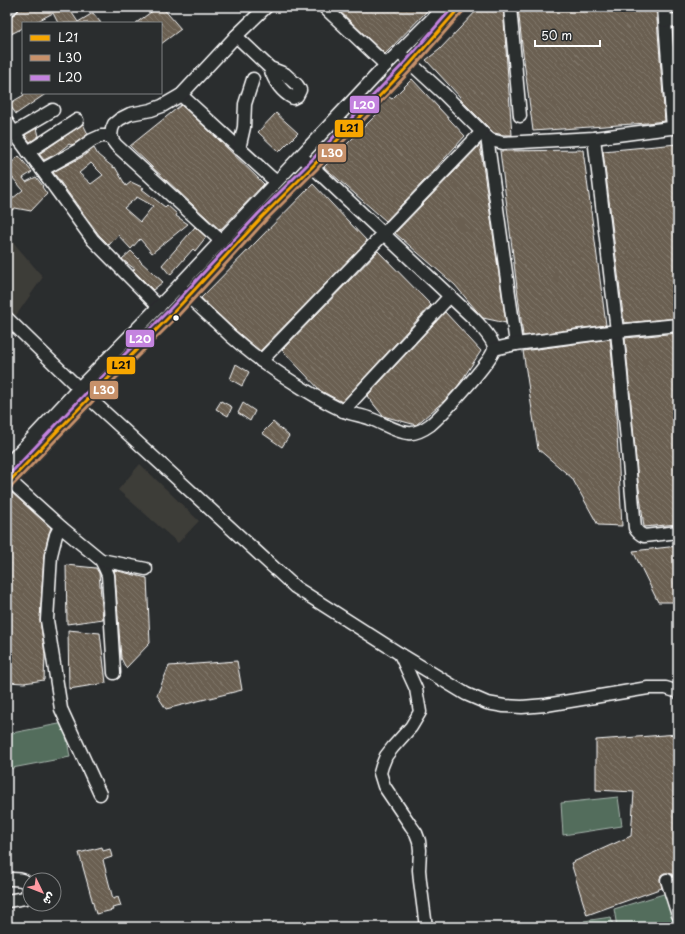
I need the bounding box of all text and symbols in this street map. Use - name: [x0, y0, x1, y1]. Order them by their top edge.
- legend: [22, 22, 162, 94]
- scale bar: [535, 22, 600, 48]
- text: 50 m: [541, 26, 572, 44]
- text: L21: [58, 28, 78, 46]
- text: L30: [58, 48, 82, 66]
- text: L20: [58, 68, 82, 86]
- line badge: L20: [349, 95, 380, 114]
- text: L20: [353, 96, 375, 113]
- line badge: L21: [334, 119, 364, 138]
- text: L21: [340, 119, 359, 136]
- line badge: L30: [317, 143, 347, 163]
- text: L30: [321, 144, 343, 161]
- unlabelled marker: [171, 313, 181, 323]
- line badge: L20: [125, 329, 155, 348]
- text: L20: [129, 330, 151, 347]
- line badge: L21: [106, 356, 136, 375]
- text: L21: [112, 356, 131, 373]
- line badge: L30: [89, 380, 119, 400]
- text: L30: [93, 381, 115, 398]
- north arrow: [22, 872, 62, 912]
- text: ش: [39, 889, 60, 909]

